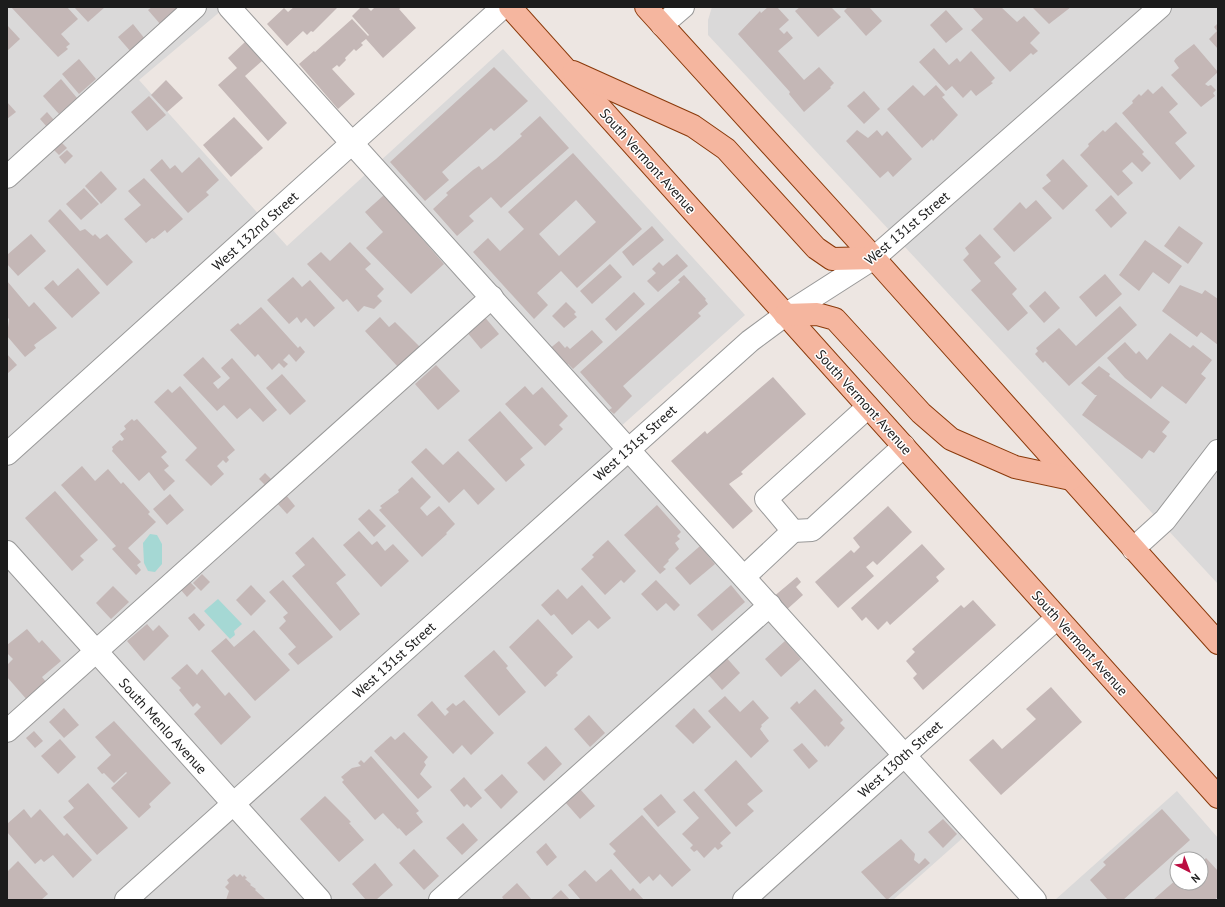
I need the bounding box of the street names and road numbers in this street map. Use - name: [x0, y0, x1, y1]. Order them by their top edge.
- street label: South Vermont Avenue: [596, 105, 700, 217]
- street label: West 132nd Street: [208, 187, 302, 275]
- street label: West 131st Street: [861, 187, 953, 269]
- street label: South Vermont Avenue: [812, 346, 916, 458]
- street label: West 131st Street: [590, 401, 680, 485]
- street label: South Vermont Avenue: [1028, 587, 1132, 699]
- street label: West 131st Street: [349, 618, 439, 702]
- street label: South Menlo Avenue: [115, 674, 211, 778]
- street label: West 130th Street: [854, 716, 946, 802]

